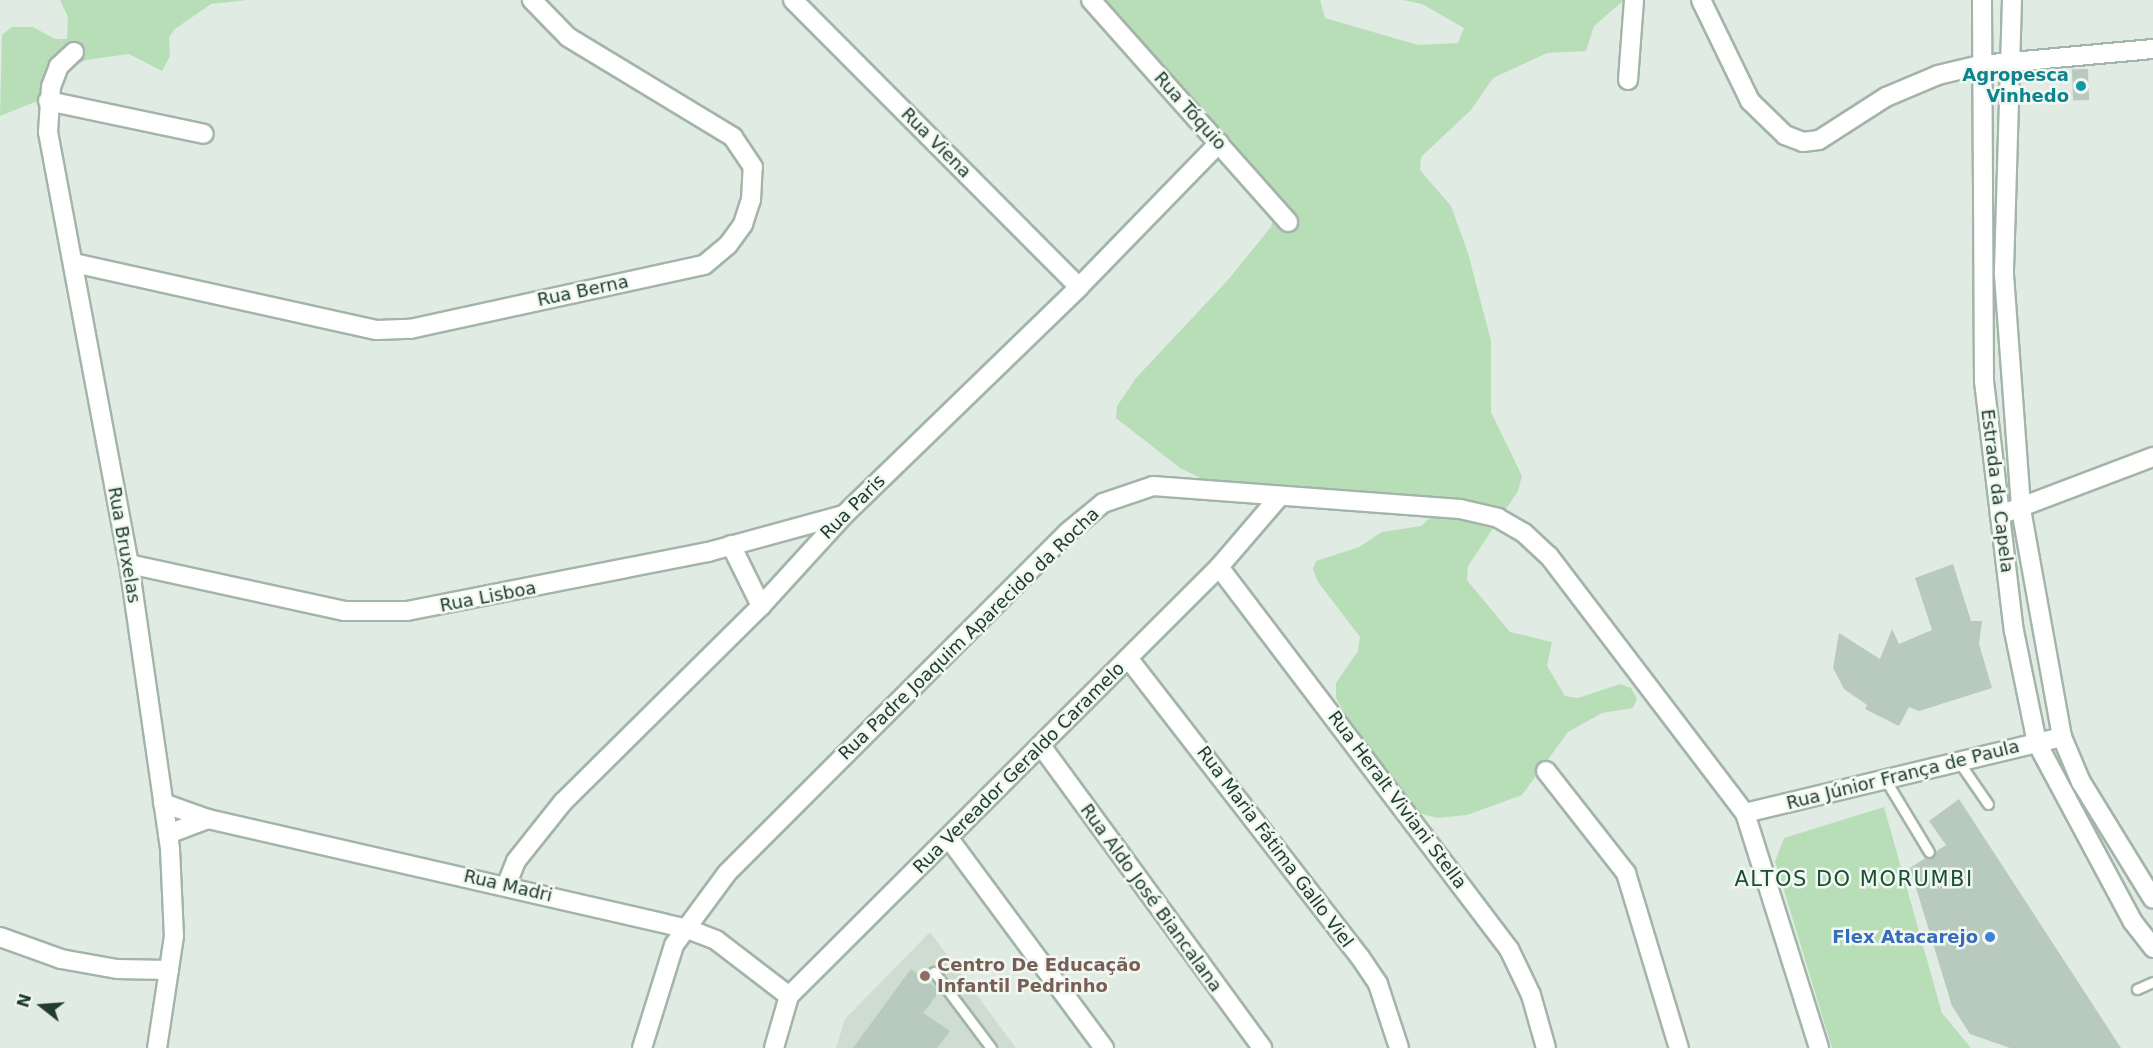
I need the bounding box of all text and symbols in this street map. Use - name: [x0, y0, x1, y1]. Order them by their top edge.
- place label: Agropesca Vinhedo: [1962, 65, 2069, 107]
- street label: Rua Tóquio: [1149, 67, 1231, 155]
- marker: Agropesca Vinhedo: [2074, 79, 2088, 93]
- street label: Rua Viena: [896, 103, 976, 183]
- street label: Rua Berna: [535, 271, 631, 311]
- street label: Estrada da Capela: [1976, 408, 2018, 574]
- street label: Rua Paris: [816, 470, 890, 544]
- street label: Rua Bruxelas: [103, 485, 145, 605]
- street label: Rua Padre Joaquim Aparecido da Rocha: [834, 503, 1104, 765]
- street label: Rua Lisboa: [438, 577, 538, 617]
- street label: Rua Vereador Geraldo Caramelo: [909, 658, 1129, 878]
- street label: Rua Heralt Viviani Stella: [1323, 707, 1471, 893]
- street label: Rua Júnior França de Paula: [1784, 736, 2022, 814]
- street label: Rua Maria Fátima Gallo Viel: [1192, 742, 1358, 952]
- street label: Rua Aldo José Biancalana: [1076, 800, 1226, 996]
- street label: Rua Madri: [462, 865, 554, 907]
- district label: ALTOS DO MORUMBI: [1734, 866, 1974, 892]
- place label: Flex Atacarejo: [1832, 926, 1978, 948]
- marker: Flex Atacarejo: [1983, 930, 1997, 944]
- place label: Centro De Educação Infantil Pedrinho: [937, 955, 1141, 998]
- marker: Centro De Educação Infantil Pedrinho: [918, 969, 932, 983]
- north arrow: [12, 976, 72, 1036]
- text: N: [13, 991, 35, 1010]

